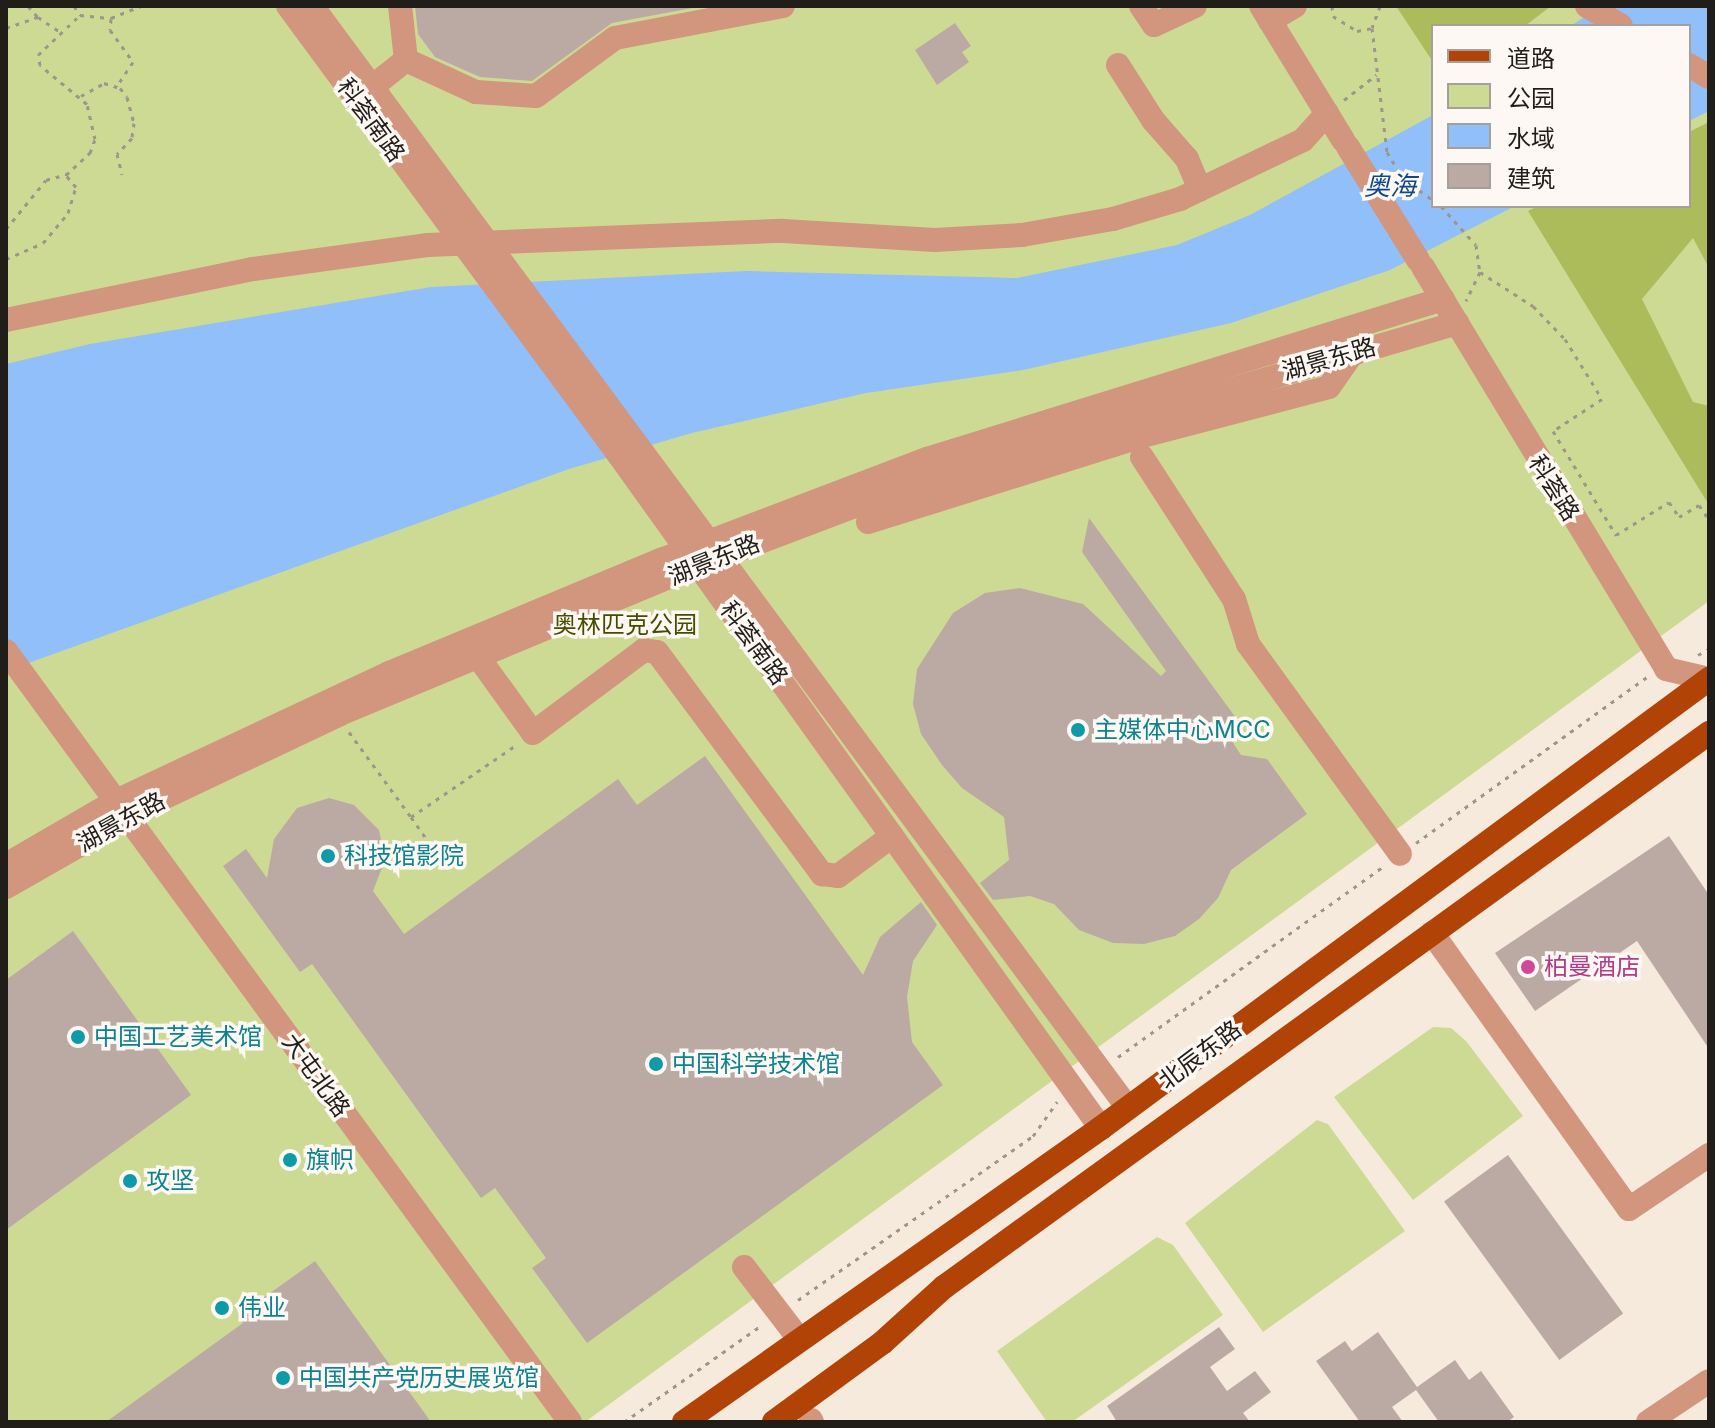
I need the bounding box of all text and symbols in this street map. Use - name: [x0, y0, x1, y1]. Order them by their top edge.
- legend: [1431, 24, 1691, 208]
- text: 道路: [1507, 44, 1555, 73]
- street label: 科荟南路: [331, 73, 411, 167]
- text: 公园: [1507, 84, 1555, 113]
- text: 水域: [1507, 124, 1555, 153]
- text: 建筑: [1507, 164, 1555, 193]
- water label: 奥海: [1364, 170, 1416, 202]
- street label: 湖景东路: [1279, 332, 1379, 386]
- street label: 科荟路: [1523, 450, 1585, 526]
- street label: 湖景东路: [664, 529, 764, 591]
- street label: 科荟南路: [714, 596, 794, 690]
- park label: 奥林匹克公园: [553, 611, 697, 639]
- place label: 主媒体中心MCC: [1094, 716, 1271, 744]
- marker: 主媒体中心MCC: [1069, 721, 1087, 739]
- street label: 湖景东路: [72, 786, 170, 858]
- place label: 科技馆影院: [344, 842, 464, 870]
- marker: 科技馆影院: [319, 847, 337, 865]
- place label: 柏曼酒店: [1544, 953, 1640, 981]
- marker: 柏曼酒店: [1519, 958, 1537, 976]
- street label: 北辰东路: [1153, 1015, 1247, 1095]
- place label: 中国工艺美术馆: [94, 1023, 262, 1051]
- marker: 中国工艺美术馆: [69, 1028, 87, 1046]
- street label: 大屯北路: [276, 1028, 356, 1122]
- place label: 中国科学技术馆: [672, 1050, 840, 1078]
- marker: 中国科学技术馆: [647, 1055, 665, 1073]
- place label: 旗帜: [306, 1146, 354, 1174]
- marker: 旗帜: [281, 1151, 299, 1169]
- place label: 攻坚: [146, 1167, 194, 1195]
- marker: 攻坚: [121, 1172, 139, 1190]
- place label: 伟业: [238, 1294, 286, 1322]
- marker: 伟业: [213, 1299, 231, 1317]
- place label: 中国共产党历史展览馆: [299, 1364, 539, 1392]
- marker: 中国共产党历史展览馆: [274, 1369, 292, 1387]

